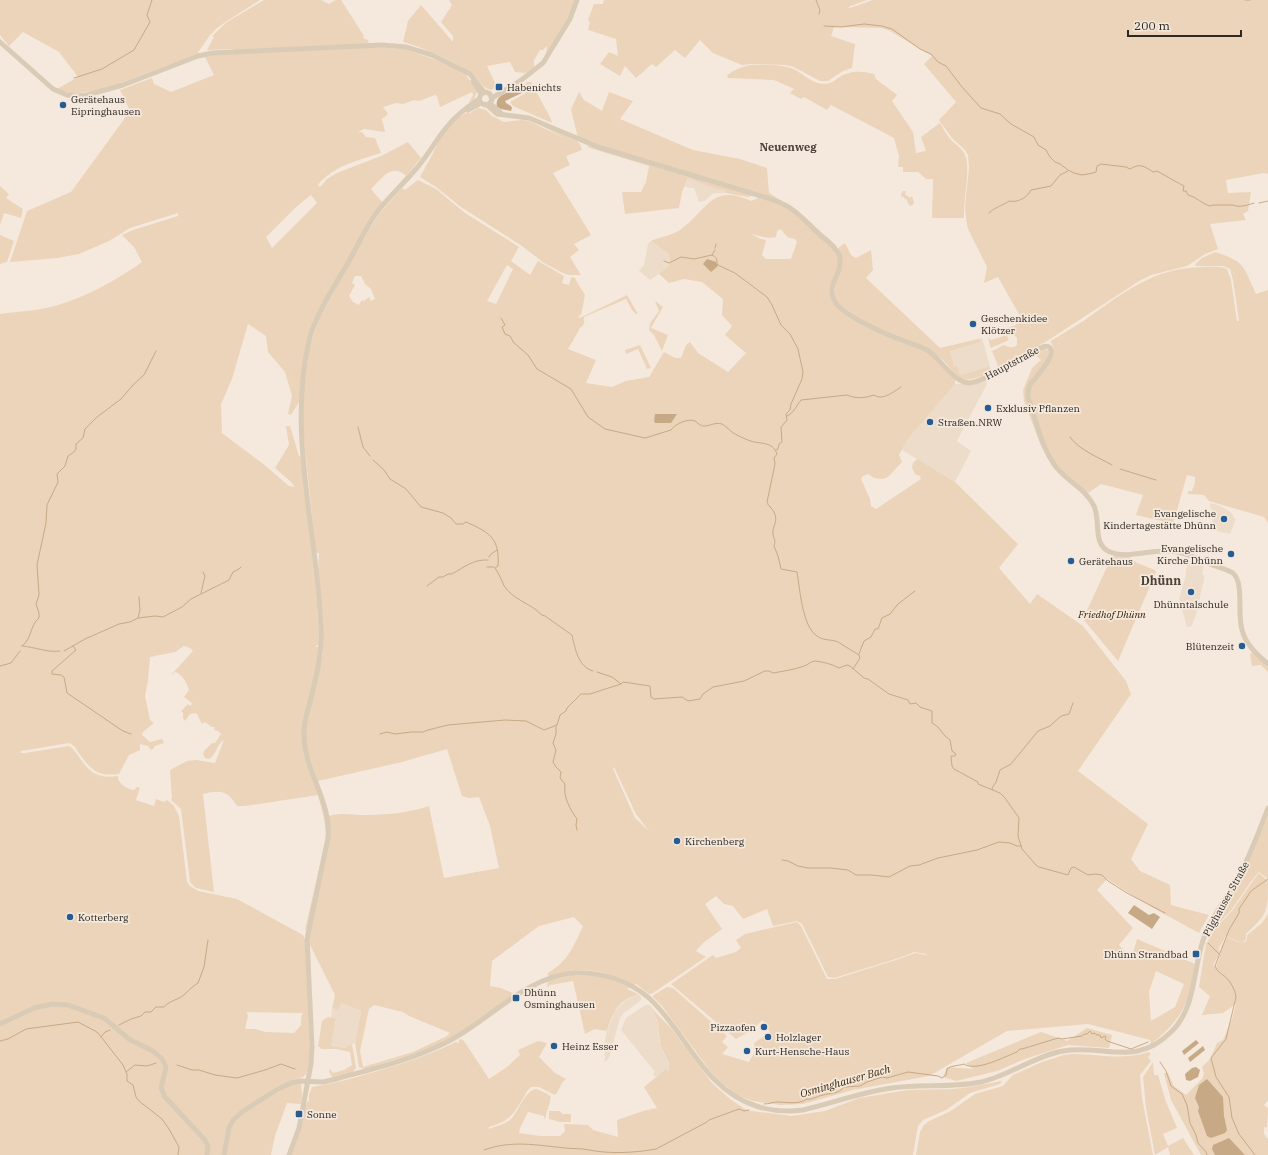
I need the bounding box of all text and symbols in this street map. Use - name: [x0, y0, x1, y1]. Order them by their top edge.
- scale bar: [1128, 12, 1241, 38]
- text: 200 m: [1134, 18, 1170, 33]
- place label: Habenichts: [507, 81, 561, 94]
- marker: Habenichts: [494, 82, 504, 92]
- place label: Gerätehaus Eipringhausen: [71, 93, 141, 118]
- marker: Gerätehaus Eipringhausen: [58, 100, 68, 110]
- district label: Neuenweg: [759, 140, 817, 154]
- place label: Geschenkidee Klötzer: [981, 312, 1047, 337]
- marker: Geschenkidee Klötzer: [968, 319, 978, 329]
- street label: Hauptstraße: [983, 343, 1041, 383]
- place label: Exklusiv Pflanzen: [996, 402, 1081, 415]
- marker: Exklusiv Pflanzen: [983, 403, 993, 413]
- place label: Straßen.NRW: [938, 416, 1003, 429]
- marker: Straßen.NRW: [925, 417, 935, 427]
- place label: Evangelische Kindertagestätte Dhünn: [1103, 507, 1217, 532]
- marker: Evangelische Kindertagestätte Dhünn: [1219, 514, 1229, 524]
- place label: Evangelische Kirche Dhünn: [1157, 542, 1224, 567]
- marker: Evangelische Kirche Dhünn: [1226, 549, 1236, 559]
- place label: Gerätehaus: [1079, 555, 1133, 568]
- marker: Gerätehaus: [1066, 556, 1076, 566]
- district label: Dhünn: [1141, 573, 1181, 588]
- marker: Dhünntalschule: [1186, 587, 1196, 597]
- place label: Dhünntalschule: [1153, 598, 1229, 611]
- park label: Friedhof Dhünn: [1077, 608, 1146, 621]
- place label: Blütenzeit: [1186, 640, 1234, 653]
- marker: Blütenzeit: [1237, 641, 1247, 651]
- place label: Kirchenberg: [685, 835, 745, 848]
- marker: Kirchenberg: [672, 836, 682, 846]
- street label: Pilghauser Straße: [1200, 859, 1252, 939]
- place label: Kotterberg: [78, 911, 129, 924]
- marker: Kotterberg: [65, 912, 75, 922]
- place label: Dhünn Strandbad: [1104, 948, 1188, 961]
- marker: Dhünn Strandbad: [1191, 949, 1201, 959]
- place label: Dhünn Osminghausen: [524, 986, 596, 1011]
- marker: Dhünn Osminghausen: [511, 993, 521, 1003]
- place label: Pizzaofen: [710, 1021, 757, 1034]
- marker: Pizzaofen: [759, 1022, 769, 1032]
- place label: Holzlager: [776, 1031, 822, 1044]
- marker: Holzlager: [763, 1032, 773, 1042]
- place label: Heinz Esser: [562, 1040, 619, 1053]
- marker: Heinz Esser: [549, 1041, 559, 1051]
- place label: Kurt-Hensche-Haus: [755, 1045, 850, 1058]
- marker: Kurt-Hensche-Haus: [742, 1046, 752, 1056]
- water label: Osminghauser Bach: [798, 1061, 892, 1101]
- place label: Sonne: [307, 1108, 337, 1121]
- marker: Sonne: [294, 1109, 304, 1119]

